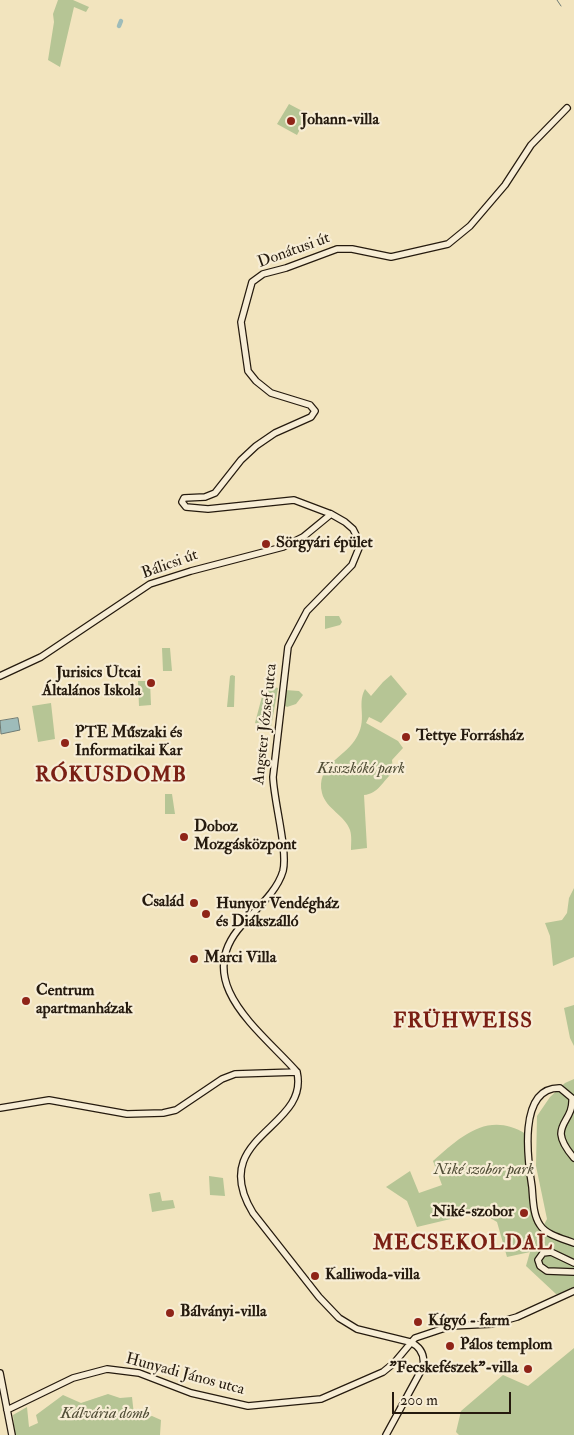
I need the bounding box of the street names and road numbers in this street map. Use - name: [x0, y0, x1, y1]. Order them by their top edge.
- street label: Donátusi út: [255, 229, 333, 273]
- street label: Bálicsi út: [139, 546, 201, 584]
- street label: Angster József utca: [250, 662, 282, 786]
- street label: Hunyadi János utca: [123, 1350, 247, 1400]

